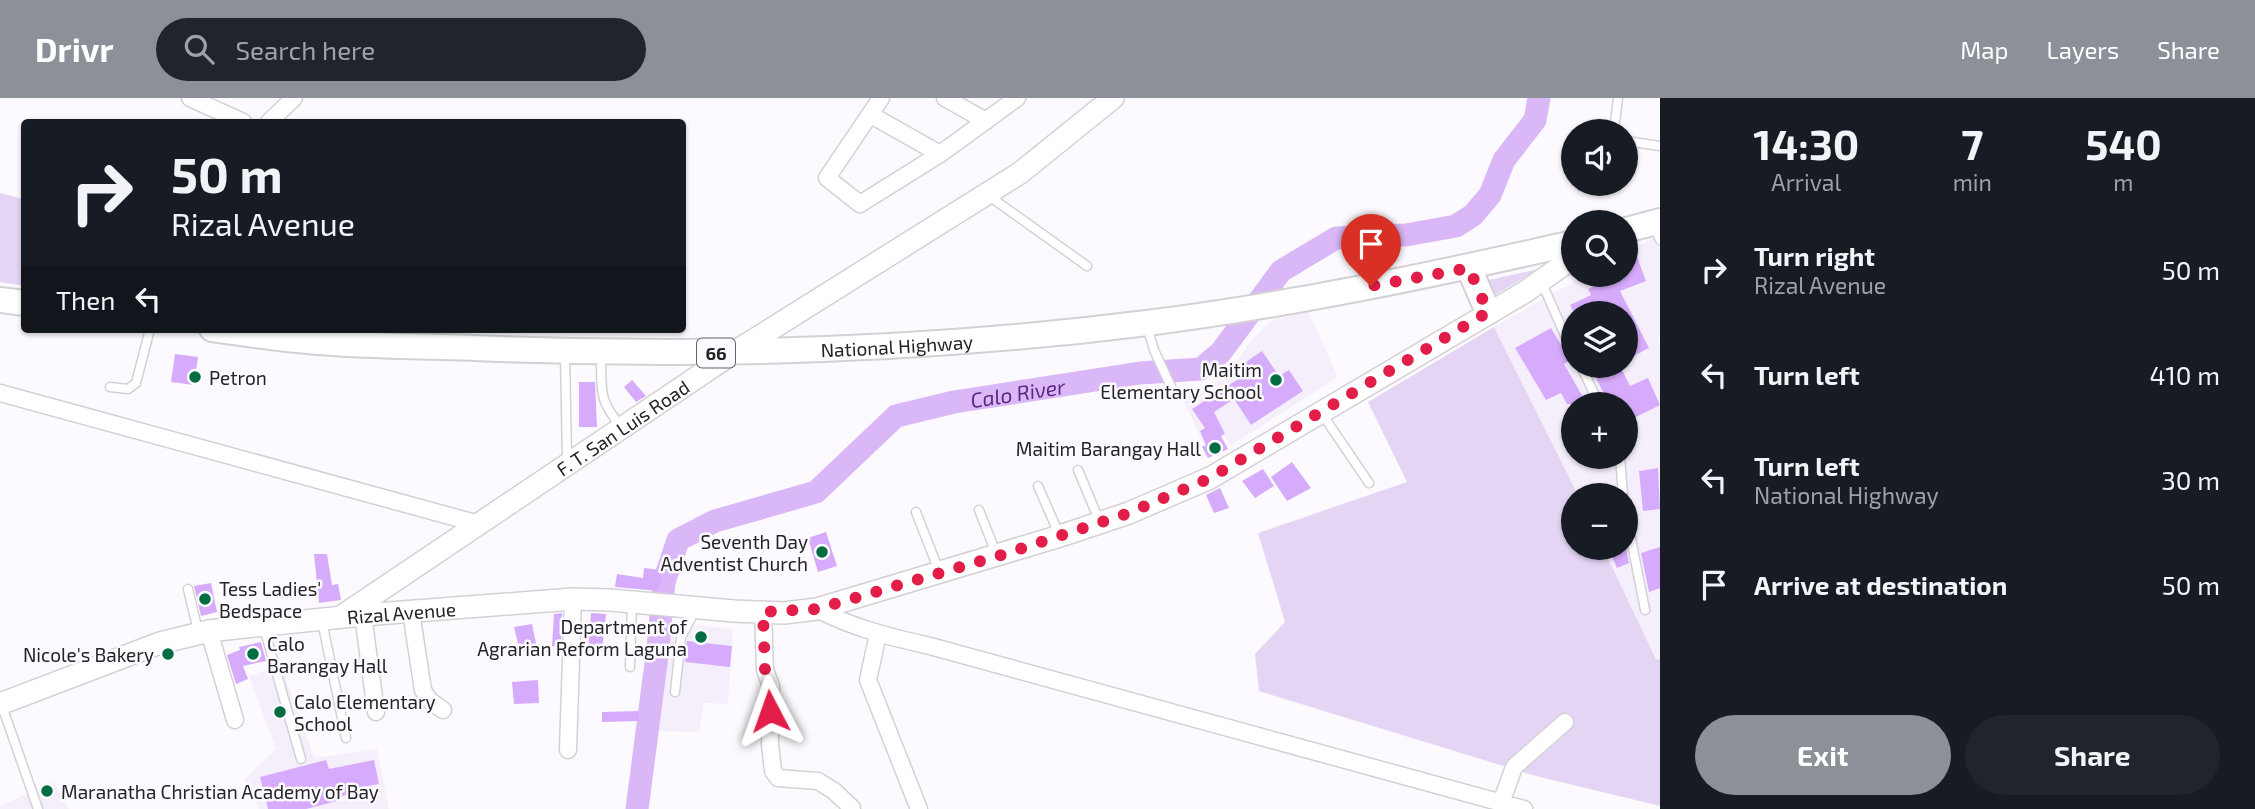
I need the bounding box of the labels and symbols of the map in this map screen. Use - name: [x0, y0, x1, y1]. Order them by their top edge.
- pin: [1341, 214, 1401, 286]
- street label: National Highway: [820, 329, 974, 361]
- road number: 66: [697, 339, 735, 368]
- place label: Maitim Elementary School: [1100, 358, 1262, 403]
- place label: Petron: [209, 366, 267, 389]
- marker: Petron: [187, 369, 203, 385]
- water label: Calo River: [969, 372, 1067, 412]
- marker: Maitim Elementary School: [1268, 372, 1284, 388]
- street label: F. T. San Luis Road: [552, 375, 693, 480]
- place label: Maitim Barangay Hall: [1016, 437, 1201, 460]
- marker: Maitim Barangay Hall: [1207, 440, 1223, 456]
- place label: Seventh Day Adventist Church: [661, 530, 808, 575]
- marker: Seventh Day Adventist Church: [814, 544, 830, 560]
- place label: Tess Ladies' Bedspace: [219, 577, 321, 622]
- marker: Tess Ladies' Bedspace: [197, 591, 213, 607]
- street label: Rizal Avenue: [346, 596, 457, 628]
- place label: Department of Agrarian Reform Laguna: [477, 615, 688, 660]
- marker: Department of Agrarian Reform Laguna: [693, 629, 709, 645]
- place label: Calo Barangay Hall: [267, 632, 388, 677]
- place label: Nicole's Bakery: [23, 643, 154, 666]
- marker: Nicole's Bakery: [160, 646, 176, 662]
- marker: Calo Barangay Hall: [245, 646, 261, 662]
- position arrow: [733, 674, 807, 748]
- place label: Calo Elementary School: [294, 690, 436, 735]
- marker: Calo Elementary School: [272, 704, 288, 720]
- place label: Maranatha Christian Academy of Bay: [61, 780, 379, 803]
- marker: Maranatha Christian Academy of Bay: [39, 783, 55, 799]

